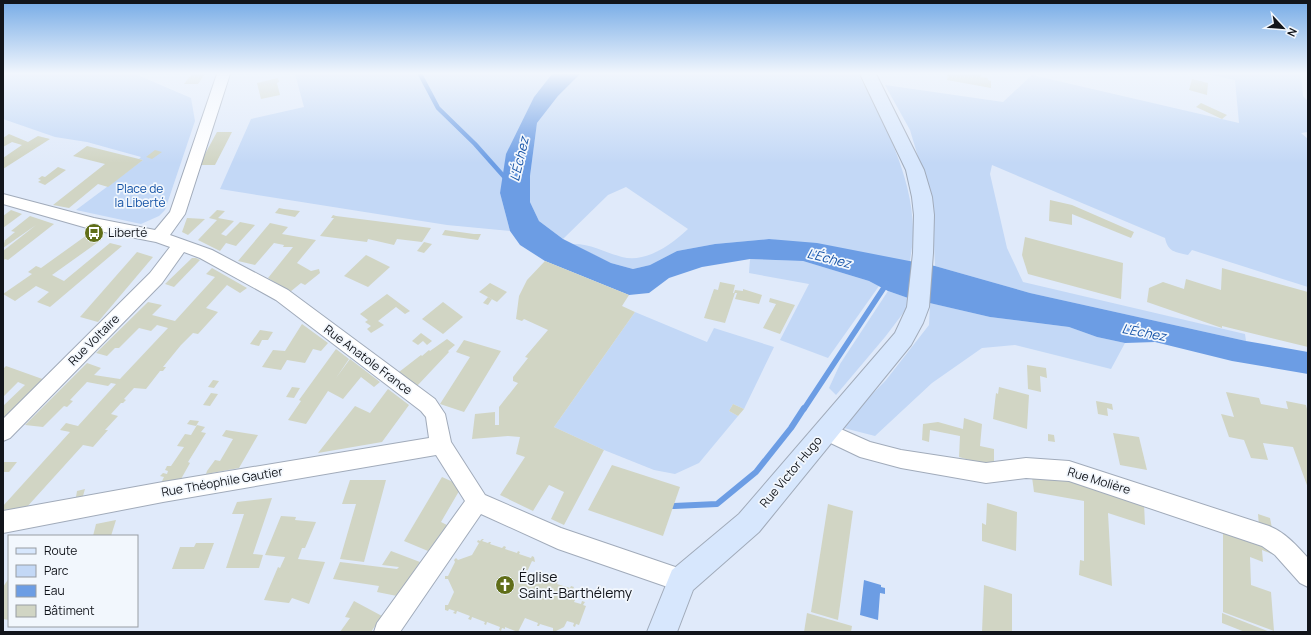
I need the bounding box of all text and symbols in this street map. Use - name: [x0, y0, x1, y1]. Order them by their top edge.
- north arrow: [1263, 8, 1303, 48]
- text: N: [1284, 26, 1301, 40]
- water label: L'Échez: [505, 133, 533, 183]
- park label: Place de la Liberté: [114, 180, 166, 211]
- bus stop icon: Liberté: [83, 222, 105, 244]
- place label: Liberté: [108, 224, 147, 241]
- water label: L'Échez: [805, 244, 855, 273]
- street label: Rue Voltaire: [64, 310, 123, 369]
- water label: L'Échez: [1120, 319, 1170, 345]
- street label: Rue Anatole France: [321, 321, 416, 399]
- street label: Rue Victor Hugo: [756, 432, 826, 511]
- street label: Rue Théophile Gautier: [160, 462, 285, 501]
- street label: Rue Molière: [1066, 463, 1133, 498]
- legend: [8, 535, 138, 627]
- text: Route: [44, 542, 77, 559]
- text: Parc: [44, 562, 69, 579]
- place label: Église Saint-Barthélemy: [519, 567, 633, 602]
- church icon: Église Saint-Barthélemy: [494, 574, 516, 596]
- text: Eau: [44, 582, 65, 599]
- text: Bâtiment: [44, 602, 95, 619]

